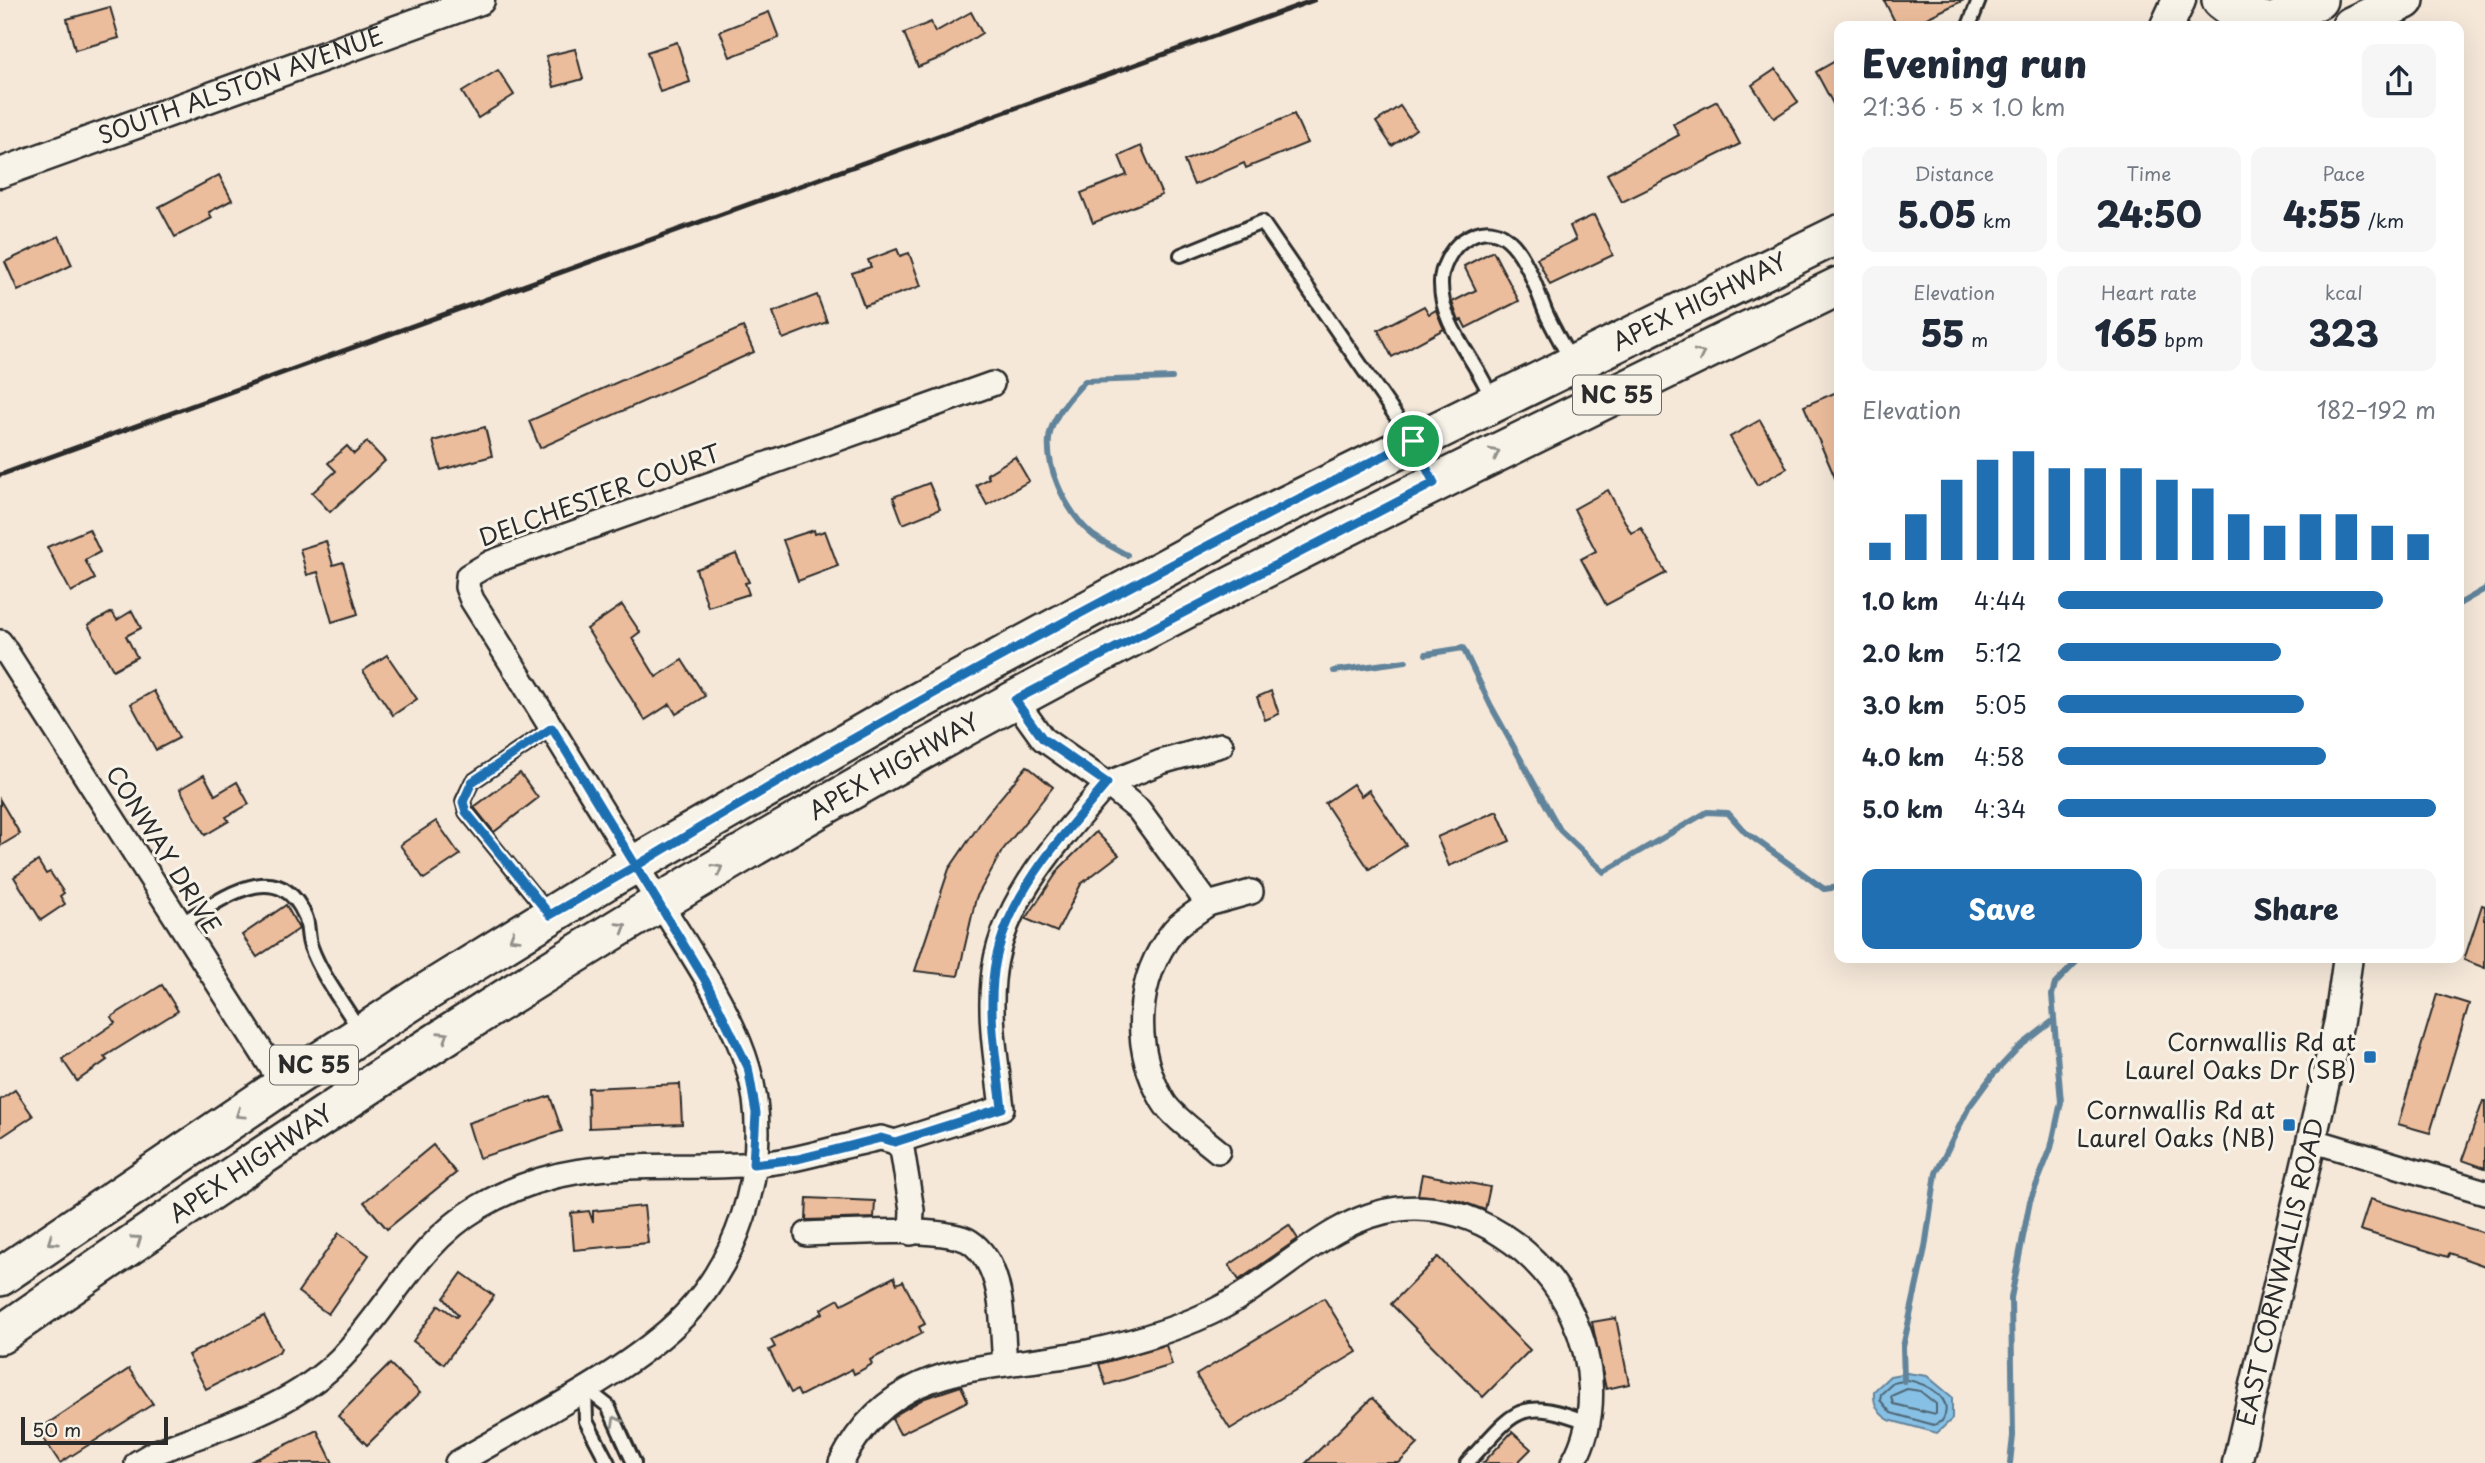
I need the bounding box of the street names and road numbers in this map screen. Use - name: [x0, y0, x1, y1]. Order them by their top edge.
- street label: SOUTH ALSTON AVENUE: [93, 16, 388, 152]
- street label: APEX HIGHWAY: [1605, 242, 1793, 359]
- road number: NC 55: [1573, 376, 1661, 414]
- street label: DELCHESTER COURT: [473, 433, 726, 555]
- street label: APEX HIGHWAY: [801, 702, 985, 827]
- street label: CONWAY DRIVE: [98, 758, 231, 940]
- road number: NC 55: [270, 1046, 358, 1084]
- street label: APEX HIGHWAY: [161, 1094, 340, 1230]
- street label: EAST CORNWALLIS ROAD: [2226, 1114, 2332, 1429]

